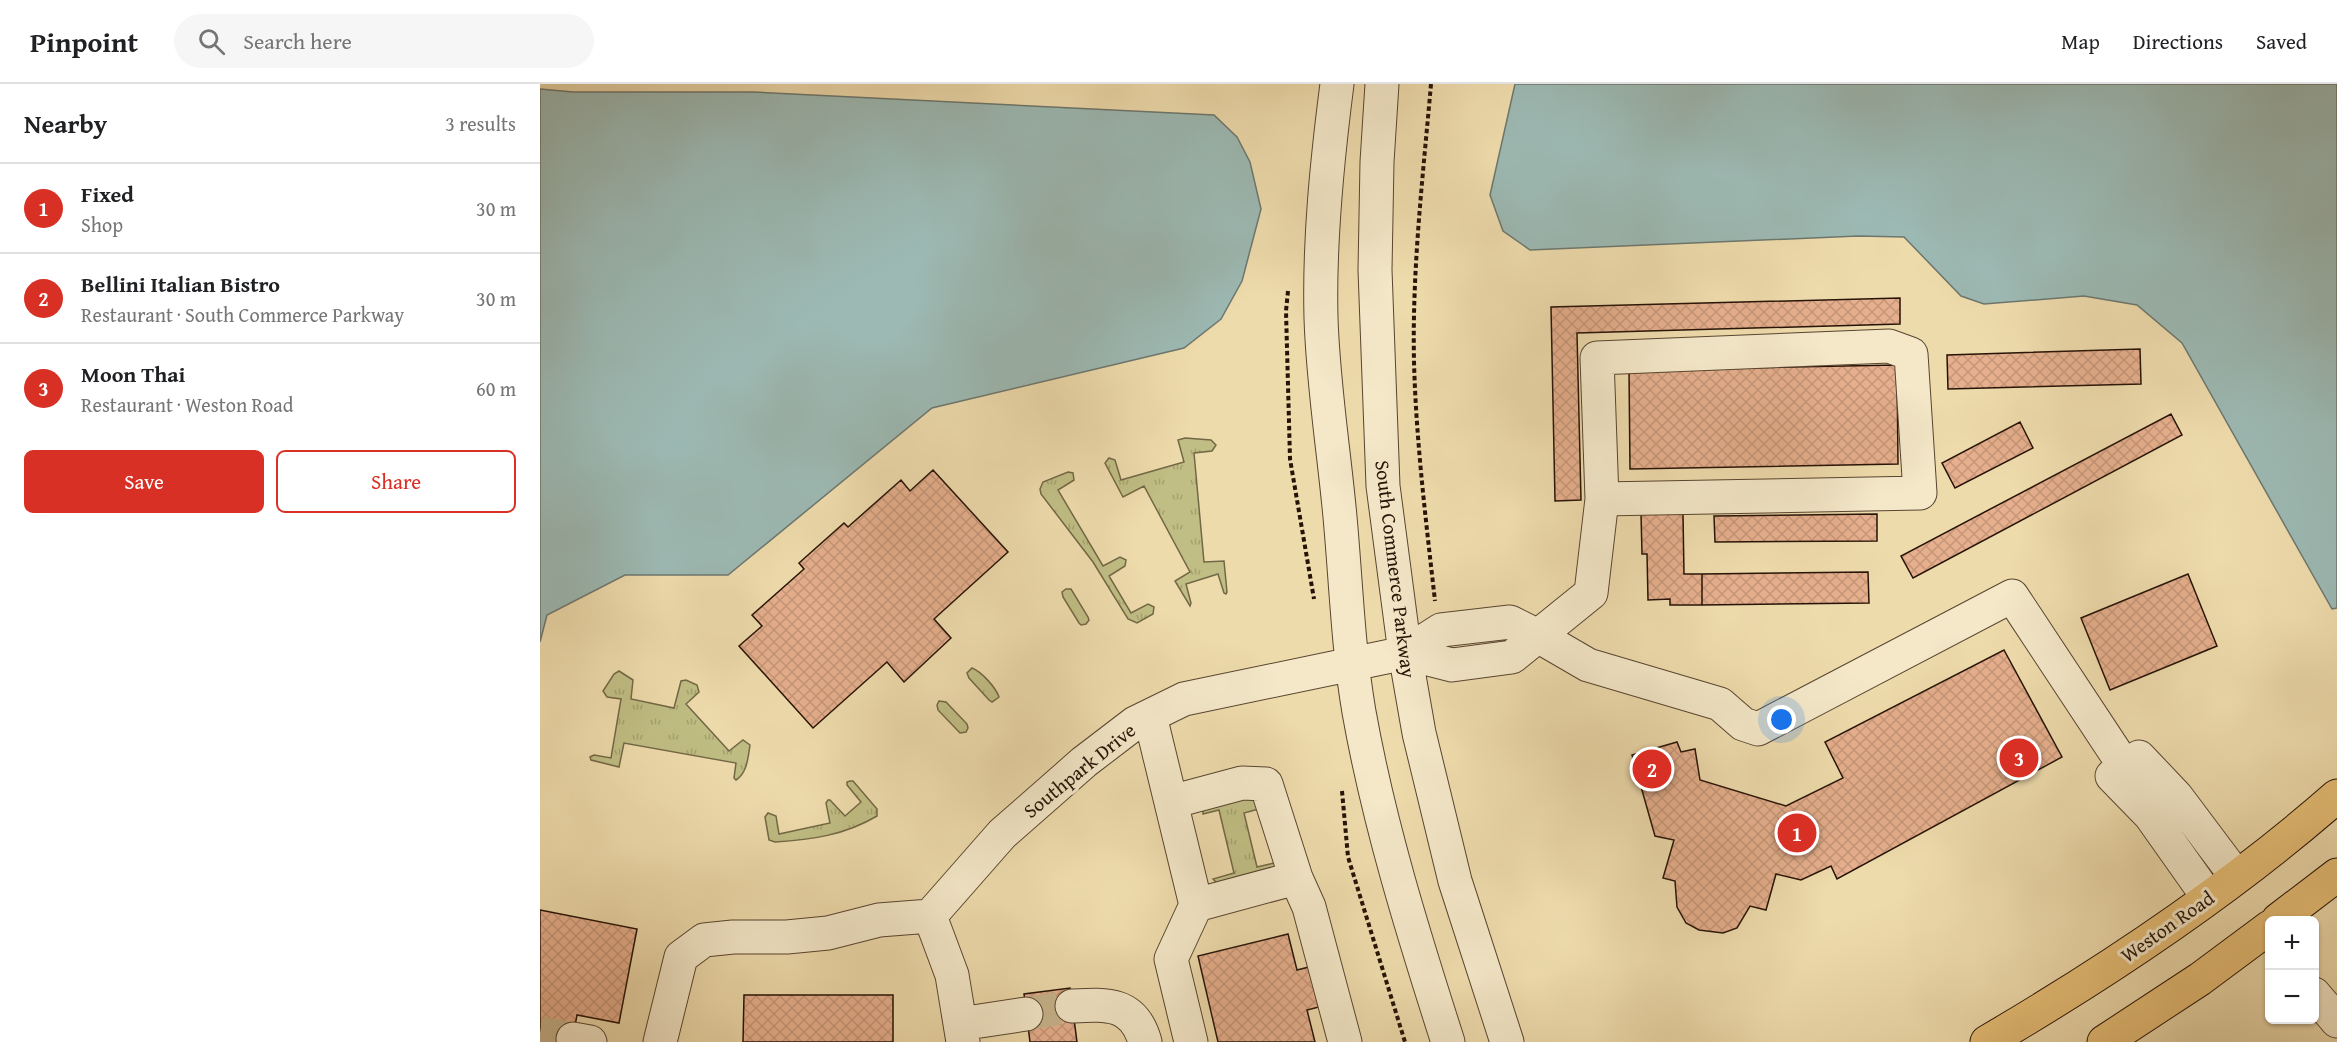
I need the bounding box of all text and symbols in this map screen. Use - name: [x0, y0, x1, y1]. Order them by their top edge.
- search box: [174, 14, 594, 68]
- text: Pinpoint: [30, 21, 138, 62]
- icon: search: [195, 25, 228, 58]
- text: Search here: [243, 25, 352, 57]
- text: Map: [2061, 26, 2100, 57]
- text: Directions: [2133, 26, 2223, 57]
- text: Saved: [2256, 26, 2307, 57]
- text: Nearby: [24, 104, 107, 143]
- text: 3 results: [445, 109, 516, 138]
- text: Fixed: [81, 178, 134, 210]
- text: 1: [38, 194, 49, 223]
- text: 30 m: [476, 194, 516, 223]
- text: Shop: [81, 210, 123, 239]
- text: Bellini Italian Bistro: [81, 268, 280, 300]
- text: 2: [38, 284, 49, 313]
- text: 30 m: [476, 284, 516, 313]
- text: Restaurant · South Commerce Parkway: [81, 300, 404, 329]
- text: Moon Thai: [81, 358, 185, 390]
- text: 3: [38, 374, 49, 403]
- text: 60 m: [476, 374, 516, 403]
- text: Restaurant · Weston Road: [81, 390, 293, 419]
- button: Save: [24, 450, 264, 513]
- button: Share: [276, 450, 516, 513]
- street label: South Commerce Parkway: [1368, 458, 1424, 680]
- your location: [1767, 705, 1796, 734]
- street label: Southpark Drive: [1017, 716, 1141, 824]
- pin: 3: [2000, 736, 2038, 780]
- pin: 2: [1632, 746, 1672, 792]
- pin: 1: [1778, 810, 1816, 855]
- street label: Weston Road: [2114, 883, 2220, 969]
- map controls: [2265, 916, 2319, 1024]
- button: +: [2265, 916, 2319, 970]
- button: −: [2265, 970, 2319, 1024]

